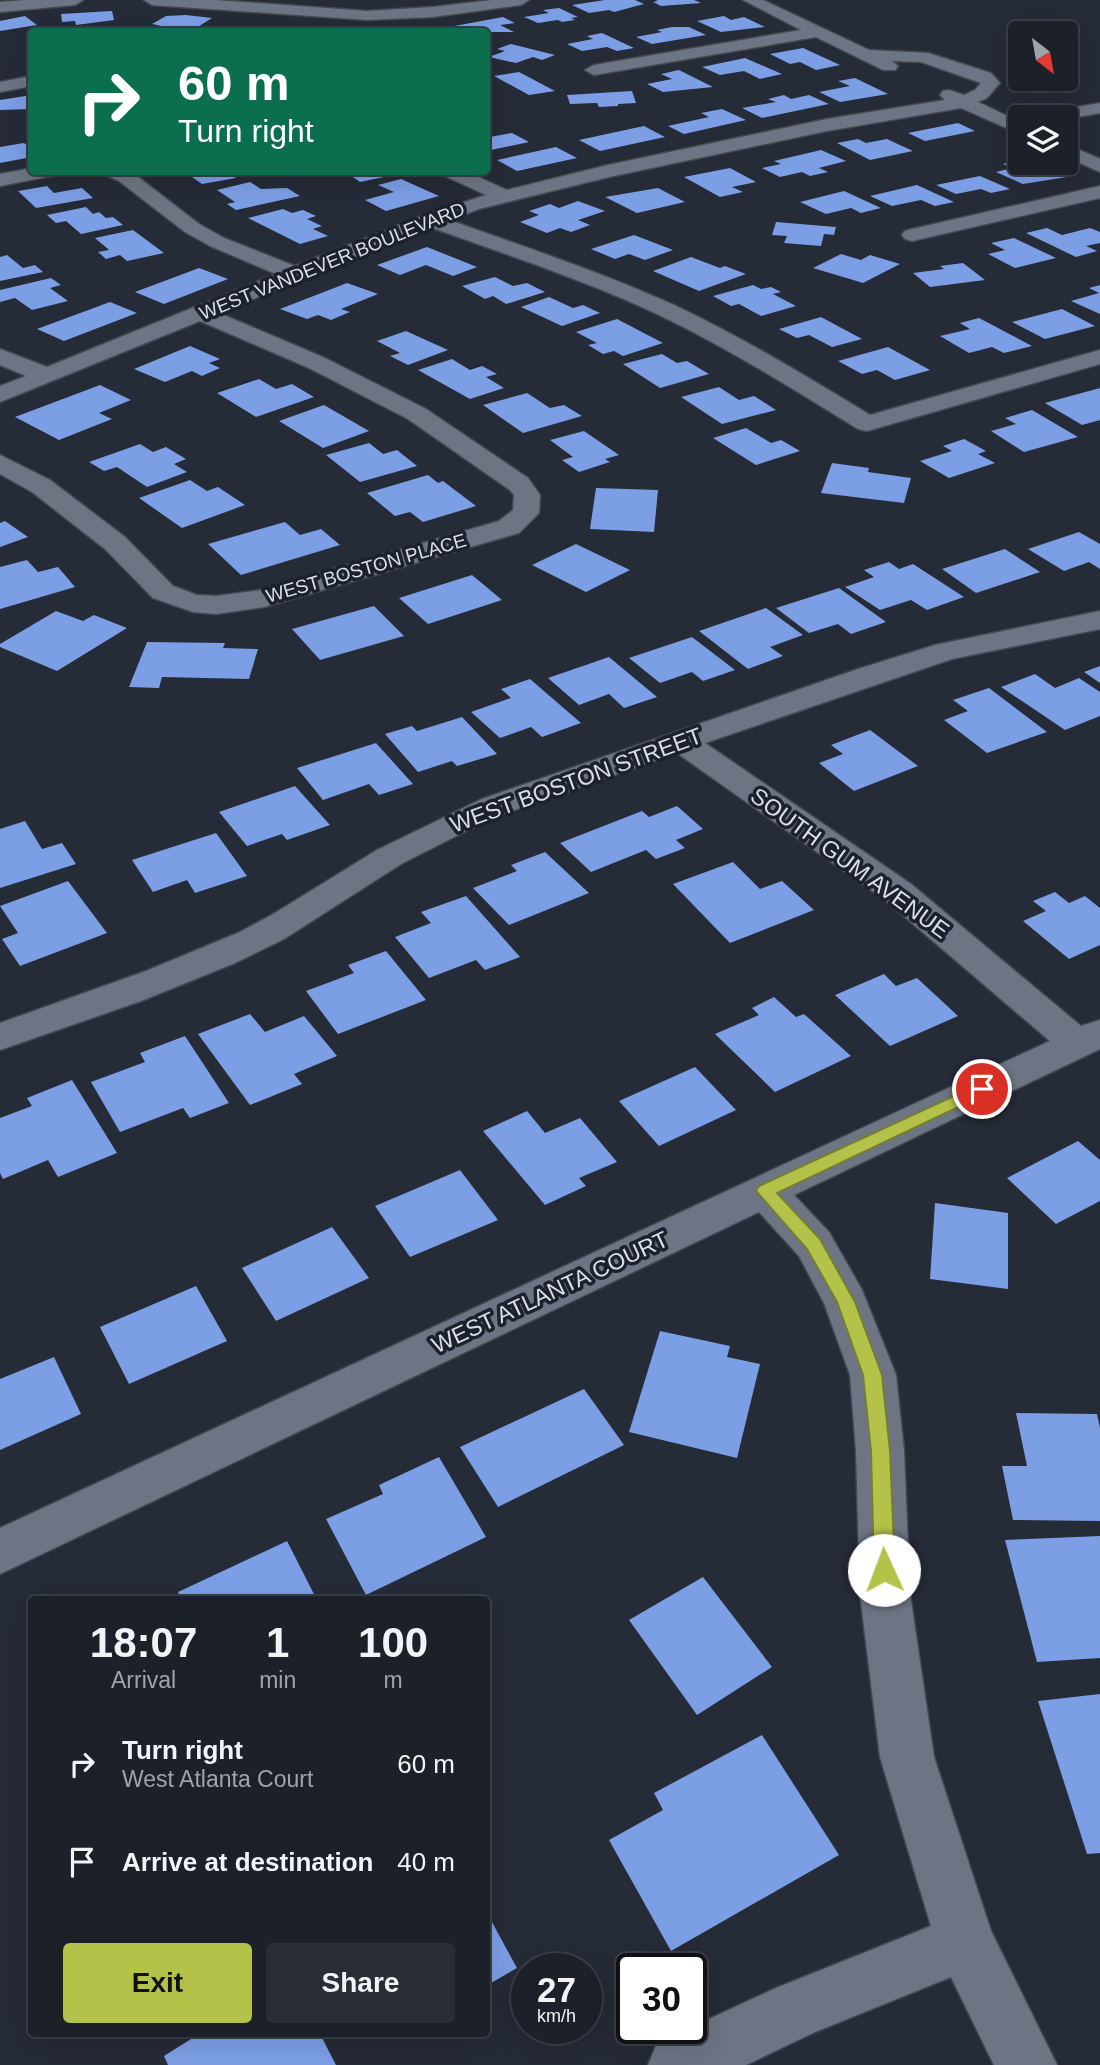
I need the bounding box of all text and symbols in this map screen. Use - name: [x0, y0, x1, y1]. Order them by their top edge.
- north arrow: [1008, 21, 1078, 91]
- map controls: [1008, 21, 1078, 175]
- icon: right: [63, 56, 154, 147]
- text: 60 m: [178, 56, 290, 110]
- button: layers: [1008, 105, 1078, 175]
- text: Turn right: [178, 113, 314, 149]
- street label: WEST VANDEVER BOULEVARD: [196, 198, 468, 324]
- street label: WEST BOSTON PLACE: [263, 529, 469, 607]
- street label: WEST BOSTON STREET: [446, 722, 706, 838]
- street label: SOUTH GUM AVENUE: [746, 782, 954, 944]
- pin: [952, 1059, 1012, 1119]
- icon: arrive: [963, 1070, 1001, 1108]
- street label: WEST ATLANTA COURT: [428, 1226, 672, 1358]
- position arrow: [847, 1533, 921, 1607]
- text: 18:07: [90, 1619, 197, 1666]
- text: 1: [266, 1619, 289, 1666]
- text: 100: [358, 1619, 428, 1666]
- text: Arrival: [111, 1667, 176, 1693]
- text: min: [259, 1667, 296, 1693]
- text: m: [384, 1667, 403, 1693]
- text: Turn right: [122, 1735, 243, 1765]
- icon: right: [63, 1745, 101, 1783]
- text: 60 m: [397, 1749, 455, 1779]
- text: West Atlanta Court: [122, 1766, 313, 1792]
- icon: arrive: [63, 1843, 101, 1881]
- text: Arrive at destination: [122, 1847, 373, 1877]
- text: 40 m: [397, 1847, 455, 1877]
- button: Exit: [63, 1943, 252, 2023]
- button: Share: [266, 1943, 455, 2023]
- speed limit sign: 30: [616, 1953, 707, 2044]
- text: 27: [537, 1970, 576, 2009]
- text: km/h: [537, 2006, 576, 2026]

